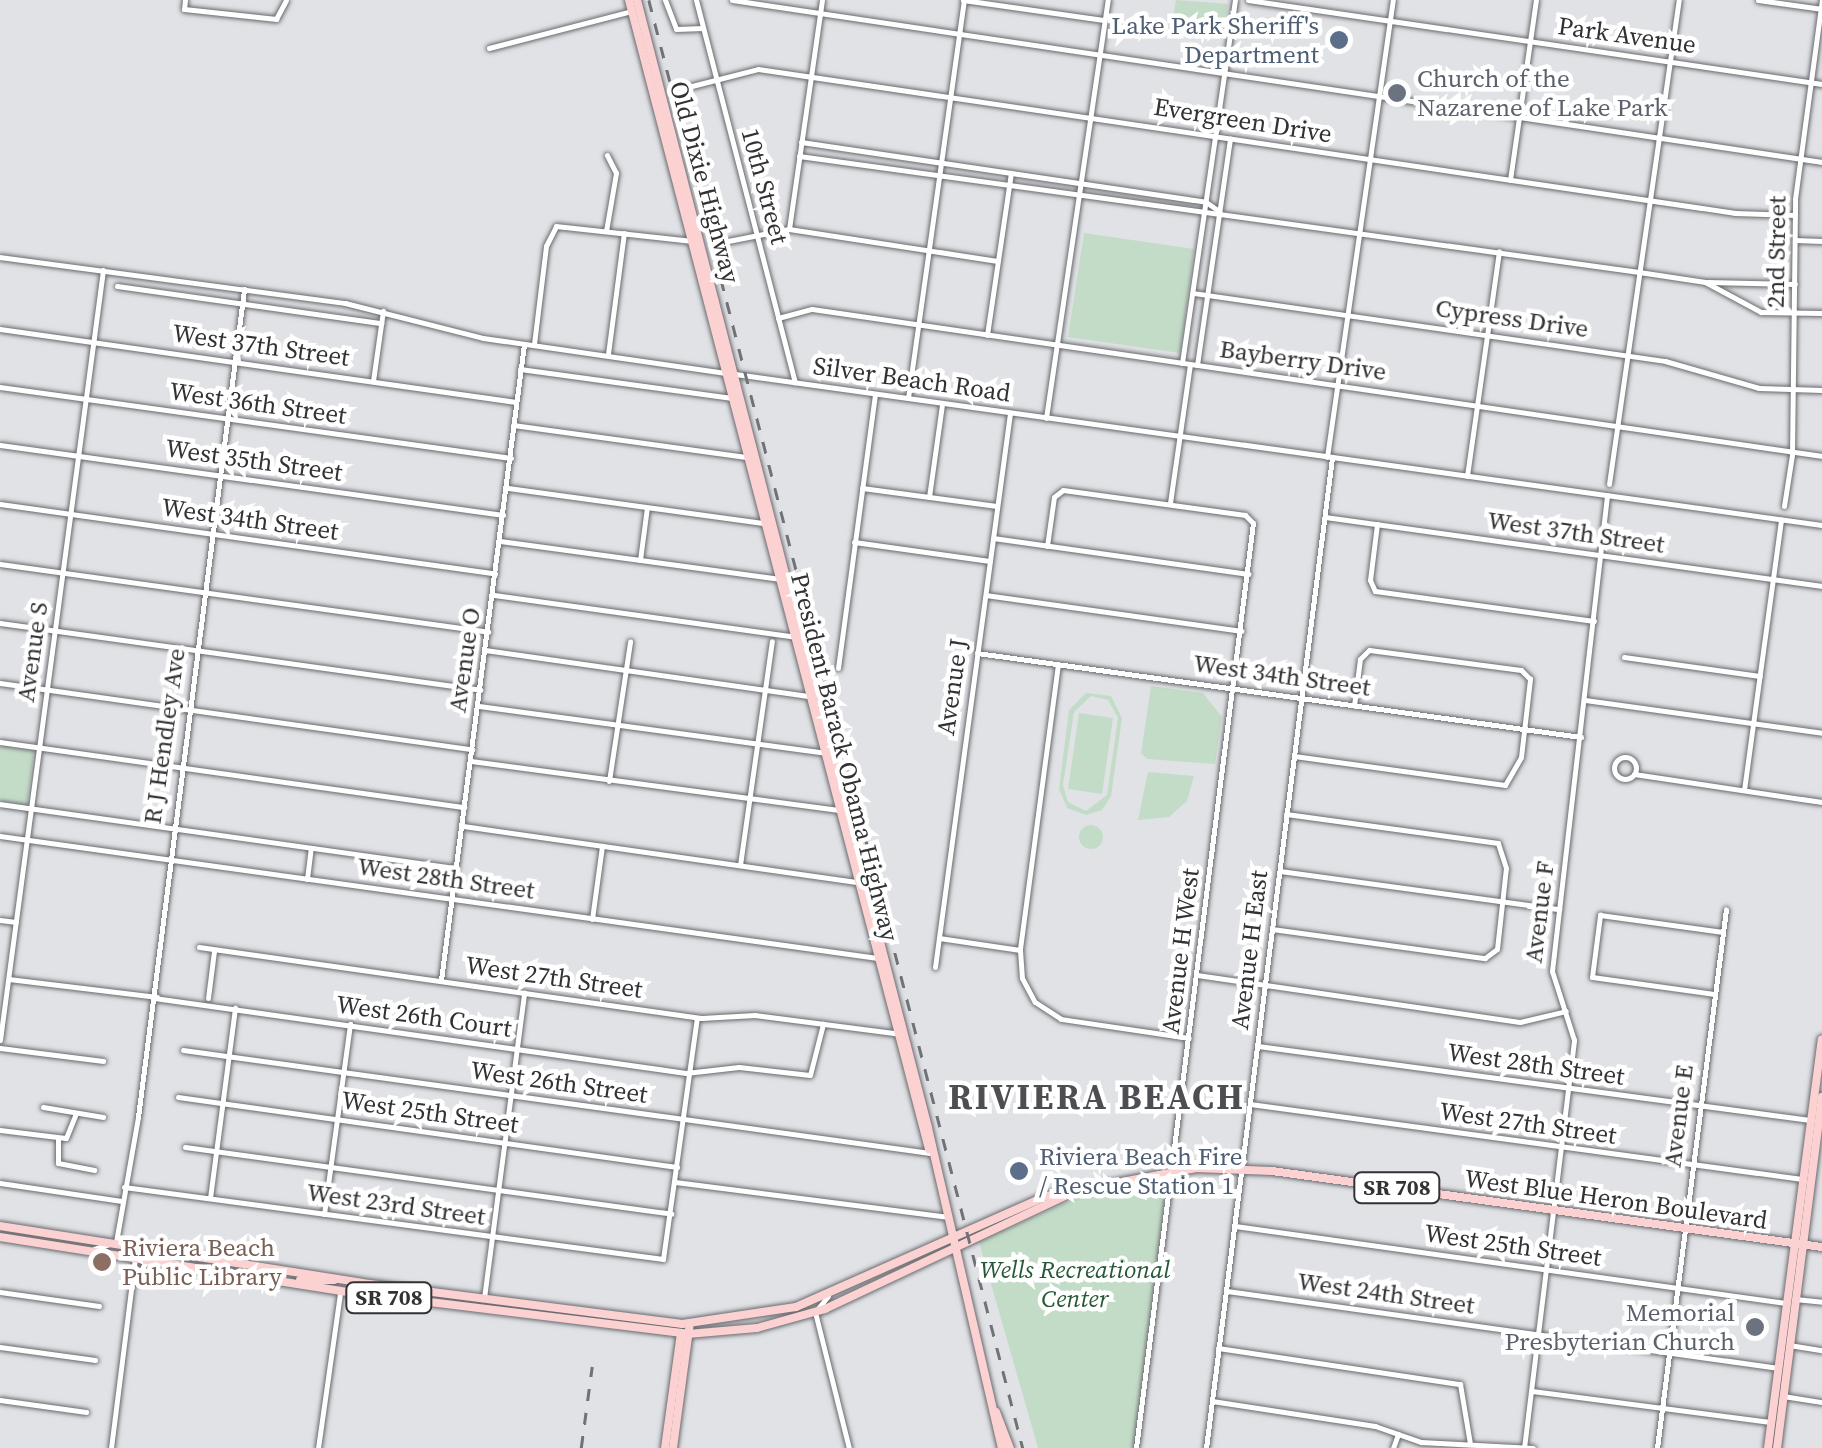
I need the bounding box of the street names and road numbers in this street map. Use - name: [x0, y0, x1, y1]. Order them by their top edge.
- street label: Park Avenue: [1556, 10, 1698, 60]
- street label: Old Dixie Highway: [664, 78, 746, 286]
- street label: Evergreen Drive: [1152, 91, 1334, 149]
- street label: 10th Street: [735, 125, 795, 247]
- street label: 2nd Street: [1760, 196, 1792, 308]
- street label: Cypress Drive: [1434, 292, 1590, 344]
- street label: West 37th Street: [171, 318, 351, 372]
- street label: Bayberry Drive: [1218, 333, 1388, 387]
- street label: Silver Beach Road: [811, 350, 1013, 408]
- street label: West 36th Street: [168, 376, 348, 430]
- street label: West 35th Street: [164, 433, 344, 487]
- street label: West 34th Street: [160, 492, 340, 546]
- street label: West 37th Street: [1486, 505, 1666, 559]
- street label: President Barack Obama Highway: [785, 570, 905, 944]
- street label: Avenue S: [10, 600, 54, 704]
- street label: Avenue O: [442, 606, 486, 714]
- street label: Avenue J: [930, 637, 974, 737]
- street label: R J Hendley Ave: [137, 646, 191, 826]
- street label: West 34th Street: [1192, 648, 1372, 702]
- street label: West 28th Street: [356, 851, 536, 905]
- street label: Avenue F: [1518, 859, 1560, 965]
- street label: Avenue H West: [1155, 866, 1205, 1036]
- street label: Avenue H East: [1224, 869, 1274, 1031]
- street label: West 27th Street: [464, 950, 644, 1004]
- street label: West 26th Court: [334, 989, 514, 1043]
- street label: West 28th Street: [1446, 1037, 1626, 1091]
- street label: West 26th Street: [469, 1055, 649, 1109]
- street label: Avenue E: [1657, 1063, 1699, 1169]
- street label: West 25th Street: [340, 1085, 520, 1139]
- street label: West 27th Street: [1438, 1096, 1618, 1150]
- street label: West Blue Heron Boulevard: [1463, 1163, 1769, 1235]
- road number: SR 708: [1352, 1171, 1442, 1205]
- street label: West 23rd Street: [305, 1177, 487, 1231]
- street label: West 25th Street: [1423, 1218, 1603, 1272]
- street label: West 24th Street: [1296, 1266, 1476, 1320]
- road number: SR 708: [344, 1281, 434, 1315]

